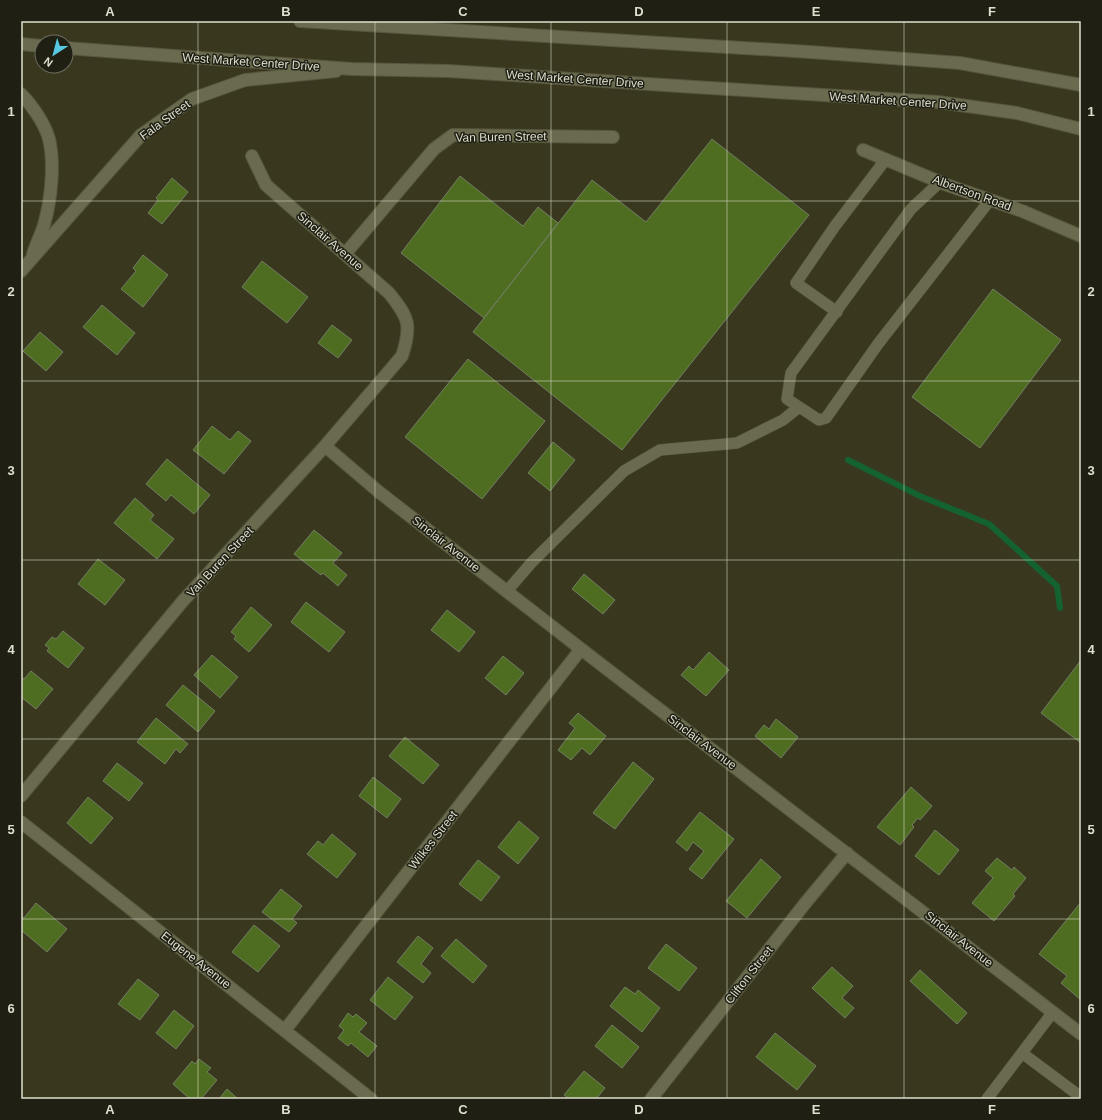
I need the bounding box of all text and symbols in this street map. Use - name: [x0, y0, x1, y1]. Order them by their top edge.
- text: A: [105, 4, 115, 19]
- text: B: [281, 4, 291, 19]
- text: C: [458, 4, 468, 19]
- text: D: [634, 4, 644, 19]
- text: E: [812, 4, 821, 19]
- text: F: [988, 4, 996, 19]
- north arrow: [34, 34, 74, 74]
- street label: West Market Center Drive: [182, 50, 321, 74]
- text: N: [41, 55, 55, 69]
- street label: West Market Center Drive: [506, 67, 645, 91]
- street label: West Market Center Drive: [829, 89, 968, 113]
- street label: Fala Street: [137, 97, 193, 143]
- text: 1: [7, 104, 15, 119]
- text: 1: [1087, 104, 1095, 119]
- street label: Van Buren Street: [455, 129, 547, 145]
- street label: Albertson Road: [931, 172, 1013, 214]
- street label: Sinclair Avenue: [294, 209, 366, 274]
- text: 2: [7, 284, 15, 299]
- text: 2: [1087, 284, 1095, 299]
- text: 3: [7, 463, 15, 478]
- text: 3: [1087, 463, 1095, 478]
- street label: Sinclair Avenue: [409, 513, 483, 575]
- street label: Van Buren Street: [184, 523, 257, 600]
- text: 4: [7, 642, 15, 657]
- text: 4: [1087, 642, 1095, 657]
- street label: Sinclair Avenue: [665, 712, 739, 773]
- street label: Wilkes Street: [406, 807, 461, 872]
- text: 5: [7, 822, 15, 837]
- text: 5: [1087, 822, 1095, 837]
- street label: Sinclair Avenue: [922, 908, 996, 970]
- street label: Eugene Avenue: [158, 928, 234, 992]
- street label: Clifton Street: [722, 943, 776, 1007]
- text: 6: [7, 1001, 15, 1016]
- text: 6: [1087, 1001, 1095, 1016]
- text: A: [105, 1102, 115, 1117]
- text: B: [281, 1102, 291, 1117]
- text: C: [458, 1102, 468, 1117]
- text: D: [634, 1102, 644, 1117]
- text: E: [812, 1102, 821, 1117]
- text: F: [988, 1102, 996, 1117]

